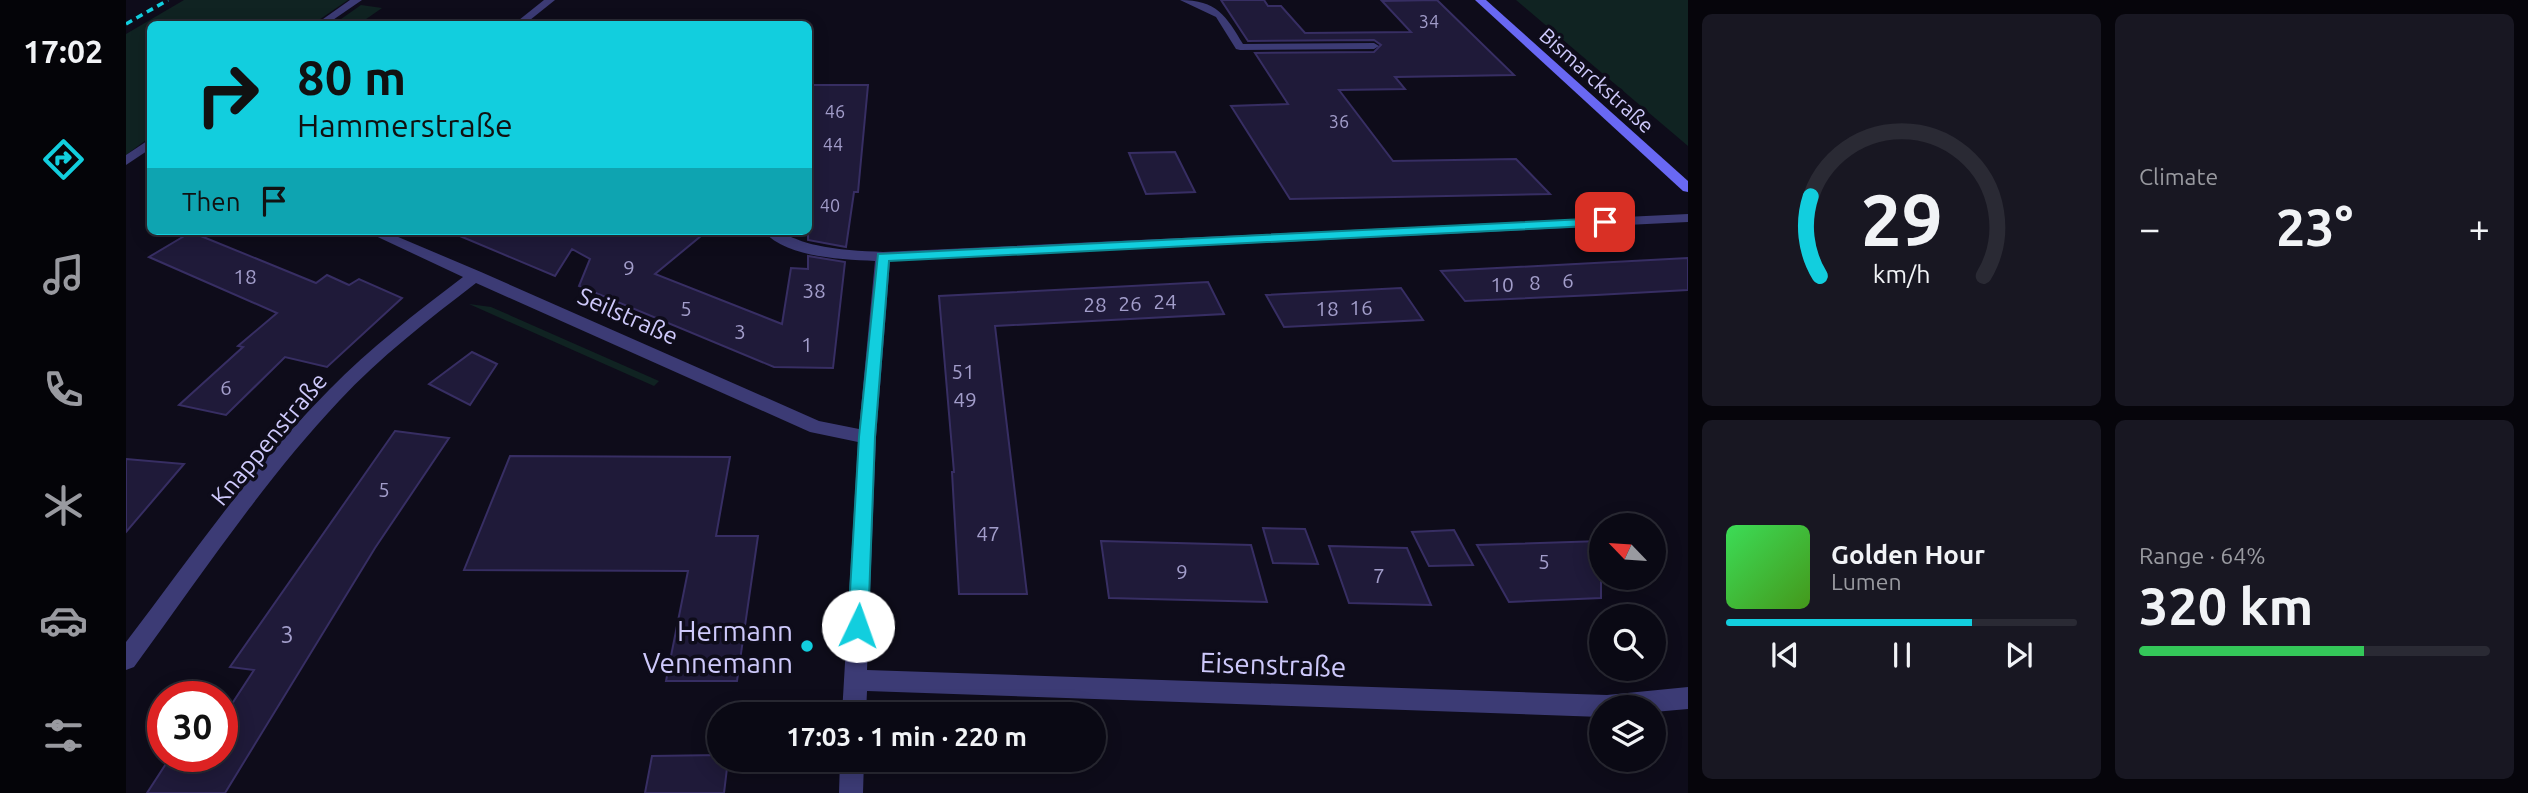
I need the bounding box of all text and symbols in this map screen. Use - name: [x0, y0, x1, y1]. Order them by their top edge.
- house number: 34: [1419, 11, 1439, 31]
- street label: Bismarckstraße: [1535, 23, 1659, 137]
- text: 17:02: [23, 33, 103, 69]
- icon: right: [182, 49, 273, 140]
- text: 80 m: [297, 49, 406, 104]
- house number: 46: [825, 101, 845, 121]
- text: Hammerstraße: [297, 107, 513, 143]
- house number: 36: [1329, 111, 1349, 131]
- house number: 44: [823, 134, 843, 154]
- icon: directions: [39, 135, 88, 184]
- text: Climate: [2139, 164, 2218, 189]
- text: 29: [1860, 178, 1943, 260]
- icon: arrive: [255, 182, 293, 220]
- text: Then: [182, 187, 241, 216]
- pin: [1575, 192, 1635, 252]
- house number: 40: [820, 195, 840, 215]
- text: 23°: [2276, 198, 2353, 256]
- icon: arrive: [1586, 203, 1624, 241]
- text: −: [2139, 207, 2160, 249]
- text: +: [2469, 207, 2490, 249]
- icon: music: [39, 250, 88, 299]
- house number: 9: [623, 255, 635, 279]
- text: km/h: [1873, 260, 1930, 288]
- house number: 18: [233, 264, 257, 288]
- house number: 6: [1562, 268, 1574, 292]
- house number: 8: [1529, 270, 1541, 294]
- house number: 10: [1490, 272, 1514, 296]
- house number: 38: [802, 278, 826, 302]
- street label: Seilstraße: [574, 282, 682, 350]
- house number: 24: [1153, 289, 1177, 313]
- house number: 26: [1118, 291, 1142, 315]
- house number: 28: [1083, 292, 1107, 316]
- house number: 16: [1349, 295, 1373, 319]
- house number: 5: [680, 296, 692, 320]
- house number: 18: [1315, 296, 1339, 320]
- house number: 3: [734, 319, 746, 343]
- house number: 1: [801, 332, 813, 356]
- house number: 51: [951, 359, 975, 383]
- icon: phone: [39, 365, 88, 414]
- street label: Knappenstraße: [206, 367, 332, 511]
- house number: 6: [220, 375, 232, 399]
- house number: 49: [953, 387, 977, 411]
- house number: 5: [378, 477, 390, 501]
- icon: climate: [39, 481, 88, 530]
- north arrow: [1589, 513, 1666, 590]
- map controls: [1589, 513, 1666, 772]
- house number: 47: [976, 521, 1000, 545]
- text: Golden Hour: [1831, 540, 1985, 569]
- text: Range · 64%: [2139, 543, 2266, 568]
- house number: 5: [1538, 549, 1550, 573]
- house number: 9: [1176, 559, 1188, 583]
- house number: 7: [1373, 563, 1385, 587]
- text: Lumen: [1831, 569, 1902, 594]
- text: 320 km: [2139, 577, 2313, 635]
- position arrow: [821, 589, 895, 663]
- icon: car: [39, 596, 88, 645]
- button: search: [1589, 604, 1666, 681]
- place label: Hermann Vennemann: [643, 615, 793, 678]
- house number: 3: [280, 621, 294, 648]
- icon: previous: [1766, 636, 1804, 674]
- icon: pause: [1883, 636, 1921, 674]
- icon: next: [2000, 636, 2038, 674]
- marker: Hermann Vennemann: [799, 638, 815, 654]
- street label: Eisenstraße: [1199, 646, 1347, 682]
- speed limit sign: 30: [147, 681, 238, 772]
- button: layers: [1589, 695, 1666, 772]
- icon: filters: [39, 711, 88, 760]
- text: 17:03 · 1 min · 220 m: [786, 722, 1027, 751]

